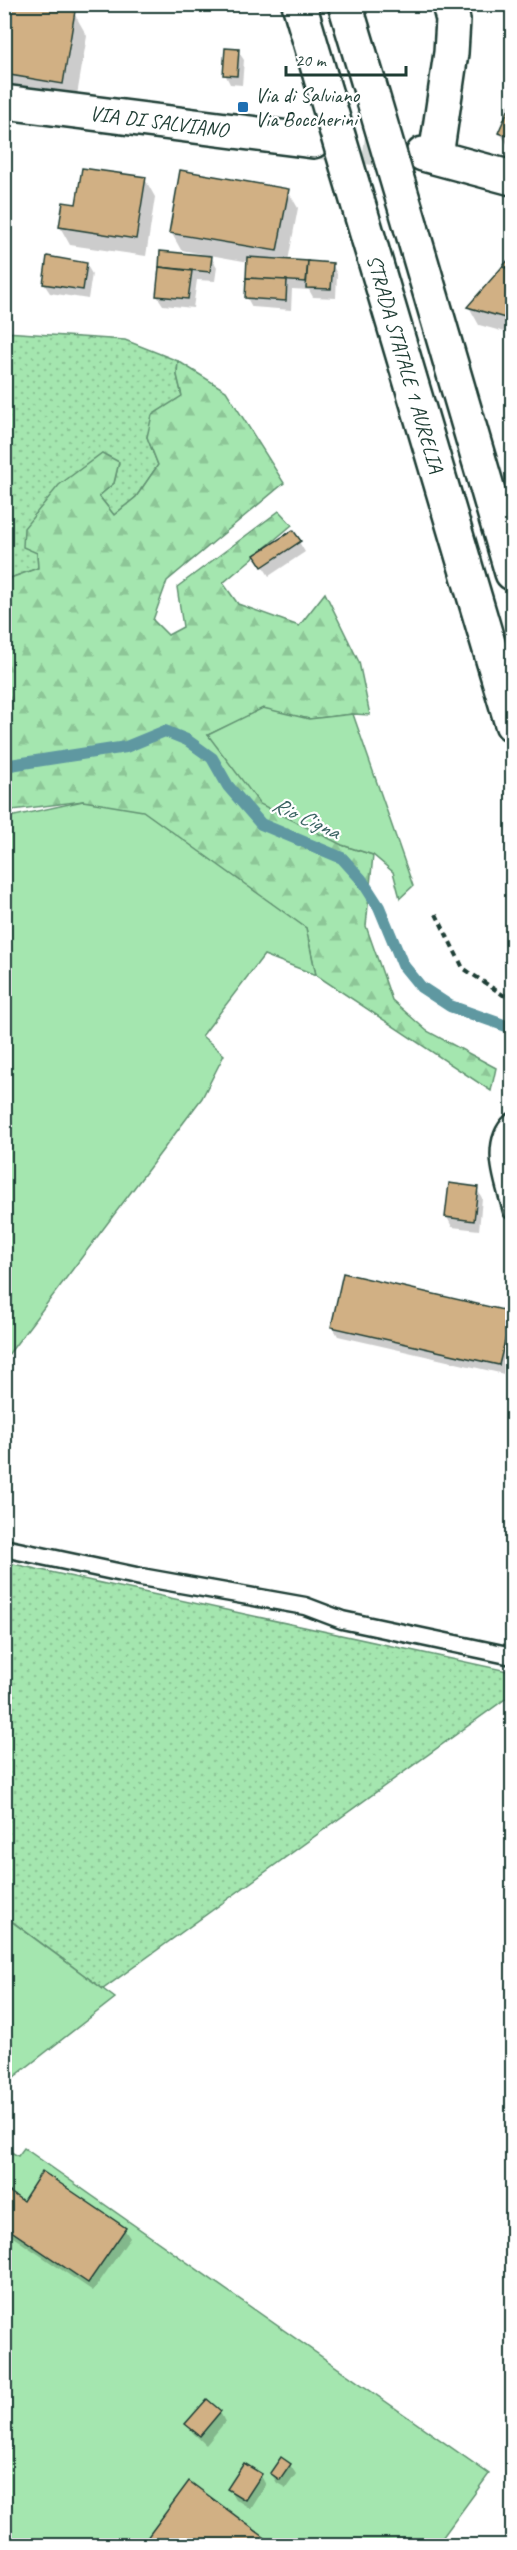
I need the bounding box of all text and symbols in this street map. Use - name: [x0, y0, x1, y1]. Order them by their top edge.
- scale bar: [286, 39, 406, 77]
- text: 20 m: [295, 49, 328, 71]
- place label: Via di Salviano Via Boccherini: [255, 82, 361, 132]
- street label: VIA DI SALVIANO: [88, 100, 232, 143]
- marker: Via di Salviano Via Boccherini: [236, 100, 250, 114]
- street label: STRADA STATALE 1 AURELIA: [361, 252, 450, 476]
- water label: Rio Cigna: [268, 790, 346, 847]

